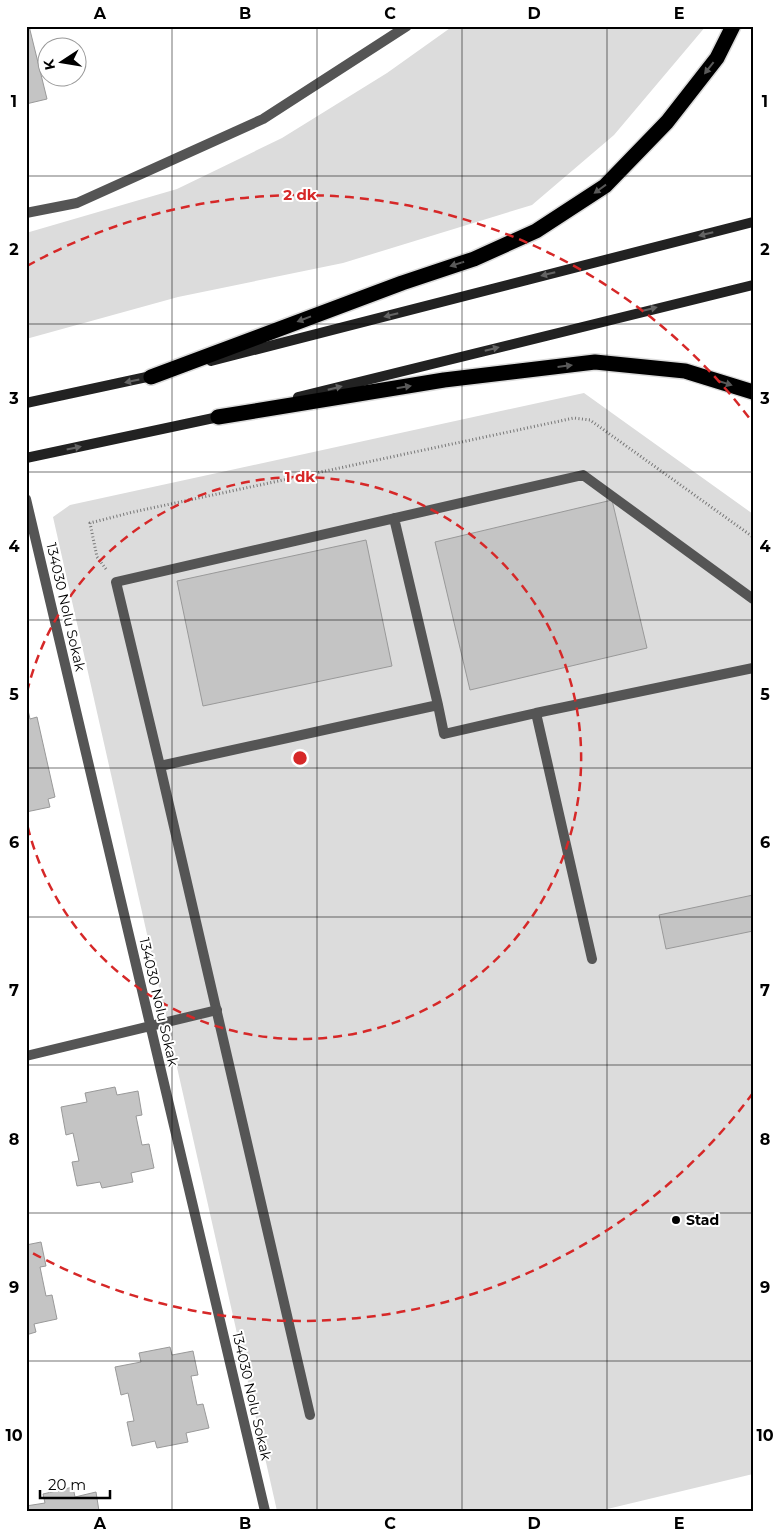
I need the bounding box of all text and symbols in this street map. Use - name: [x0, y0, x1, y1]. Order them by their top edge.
- text: A: [93, 4, 107, 23]
- text: B: [239, 4, 251, 23]
- text: C: [384, 4, 396, 23]
- text: D: [527, 4, 541, 23]
- text: E: [674, 4, 684, 23]
- north arrow: [38, 38, 88, 88]
- text: K: [39, 57, 59, 72]
- one-way arrow: [703, 61, 714, 74]
- text: 1: [11, 92, 17, 111]
- text: 1: [762, 92, 768, 111]
- one-way arrow: [594, 183, 607, 194]
- text: 2 dk: [283, 185, 317, 204]
- one-way arrow: [698, 230, 713, 238]
- text: 2: [9, 240, 19, 259]
- text: 2: [760, 240, 770, 259]
- one-way arrow: [450, 261, 465, 269]
- one-way arrow: [541, 270, 556, 278]
- one-way arrow: [643, 305, 658, 313]
- one-way arrow: [383, 311, 398, 319]
- one-way arrow: [297, 316, 312, 323]
- one-way arrow: [485, 345, 500, 353]
- one-way arrow: [557, 362, 573, 370]
- one-way arrow: [123, 377, 139, 385]
- one-way arrow: [718, 379, 733, 387]
- one-way arrow: [396, 382, 412, 390]
- one-way arrow: [327, 384, 342, 392]
- text: 3: [8, 389, 19, 408]
- text: 3: [759, 389, 770, 408]
- one-way arrow: [66, 443, 82, 451]
- text: 1 dk: [285, 467, 315, 486]
- text: 4: [8, 537, 20, 556]
- text: 4: [759, 537, 771, 556]
- street label: 134030 Nolu Sokak: [42, 541, 90, 674]
- text: 5: [9, 685, 19, 704]
- text: 5: [760, 685, 770, 704]
- centre of rings: [291, 749, 309, 767]
- text: 6: [9, 833, 19, 852]
- text: 6: [760, 833, 770, 852]
- street label: 134030 Nolu Sokak: [135, 936, 183, 1069]
- text: 7: [9, 981, 19, 1000]
- text: 7: [760, 981, 770, 1000]
- text: 8: [9, 1130, 19, 1149]
- text: 8: [760, 1130, 770, 1149]
- place label: Stad: [686, 1211, 719, 1229]
- marker: Stad: [670, 1214, 682, 1226]
- text: 9: [9, 1278, 19, 1297]
- text: 9: [760, 1278, 770, 1297]
- street label: 134030 Nolu Sokak: [228, 1330, 276, 1463]
- text: 10: [5, 1426, 23, 1445]
- text: 10: [756, 1426, 774, 1445]
- scale bar: [40, 1467, 110, 1499]
- text: 20 m: [48, 1475, 86, 1494]
- text: A: [93, 1514, 107, 1533]
- text: B: [239, 1514, 251, 1533]
- text: C: [384, 1514, 396, 1533]
- text: D: [527, 1514, 541, 1533]
- text: E: [674, 1514, 684, 1533]

